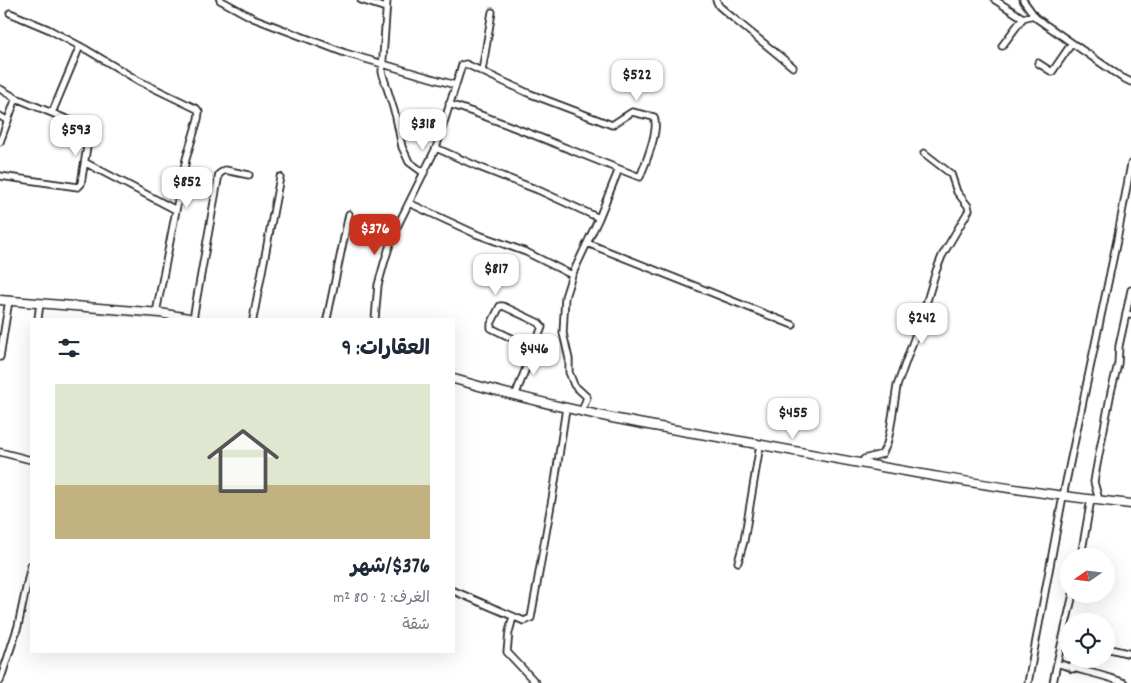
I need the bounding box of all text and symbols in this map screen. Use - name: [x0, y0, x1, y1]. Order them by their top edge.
- pin: $522: [607, 59, 667, 102]
- text: $522: [622, 64, 652, 87]
- pin: $318: [393, 108, 453, 151]
- text: $318: [410, 113, 436, 136]
- pin: $593: [46, 114, 106, 157]
- text: $593: [61, 119, 91, 142]
- pin: $852: [157, 166, 217, 209]
- text: $852: [173, 171, 201, 194]
- pin: $376: [345, 214, 405, 256]
- text: $376: [360, 218, 390, 241]
- pin: $817: [466, 254, 526, 296]
- text: $817: [484, 258, 508, 281]
- pin: $242: [892, 302, 952, 345]
- text: $242: [908, 307, 936, 330]
- icon: filters: [55, 334, 83, 362]
- pin: $446: [504, 334, 564, 376]
- text: العقارات: 9: [342, 335, 430, 365]
- text: $446: [519, 338, 549, 361]
- pin: $455: [763, 398, 823, 440]
- text: $455: [778, 402, 808, 425]
- icon: home: [198, 416, 288, 506]
- north arrow: [1060, 548, 1115, 602]
- map controls: [1060, 548, 1115, 668]
- text: $376/شهر: [351, 553, 430, 583]
- text: الغرف: 2 · 80 m²: [333, 587, 430, 610]
- button: locate: [1060, 613, 1115, 668]
- text: شقة: [402, 614, 430, 637]

